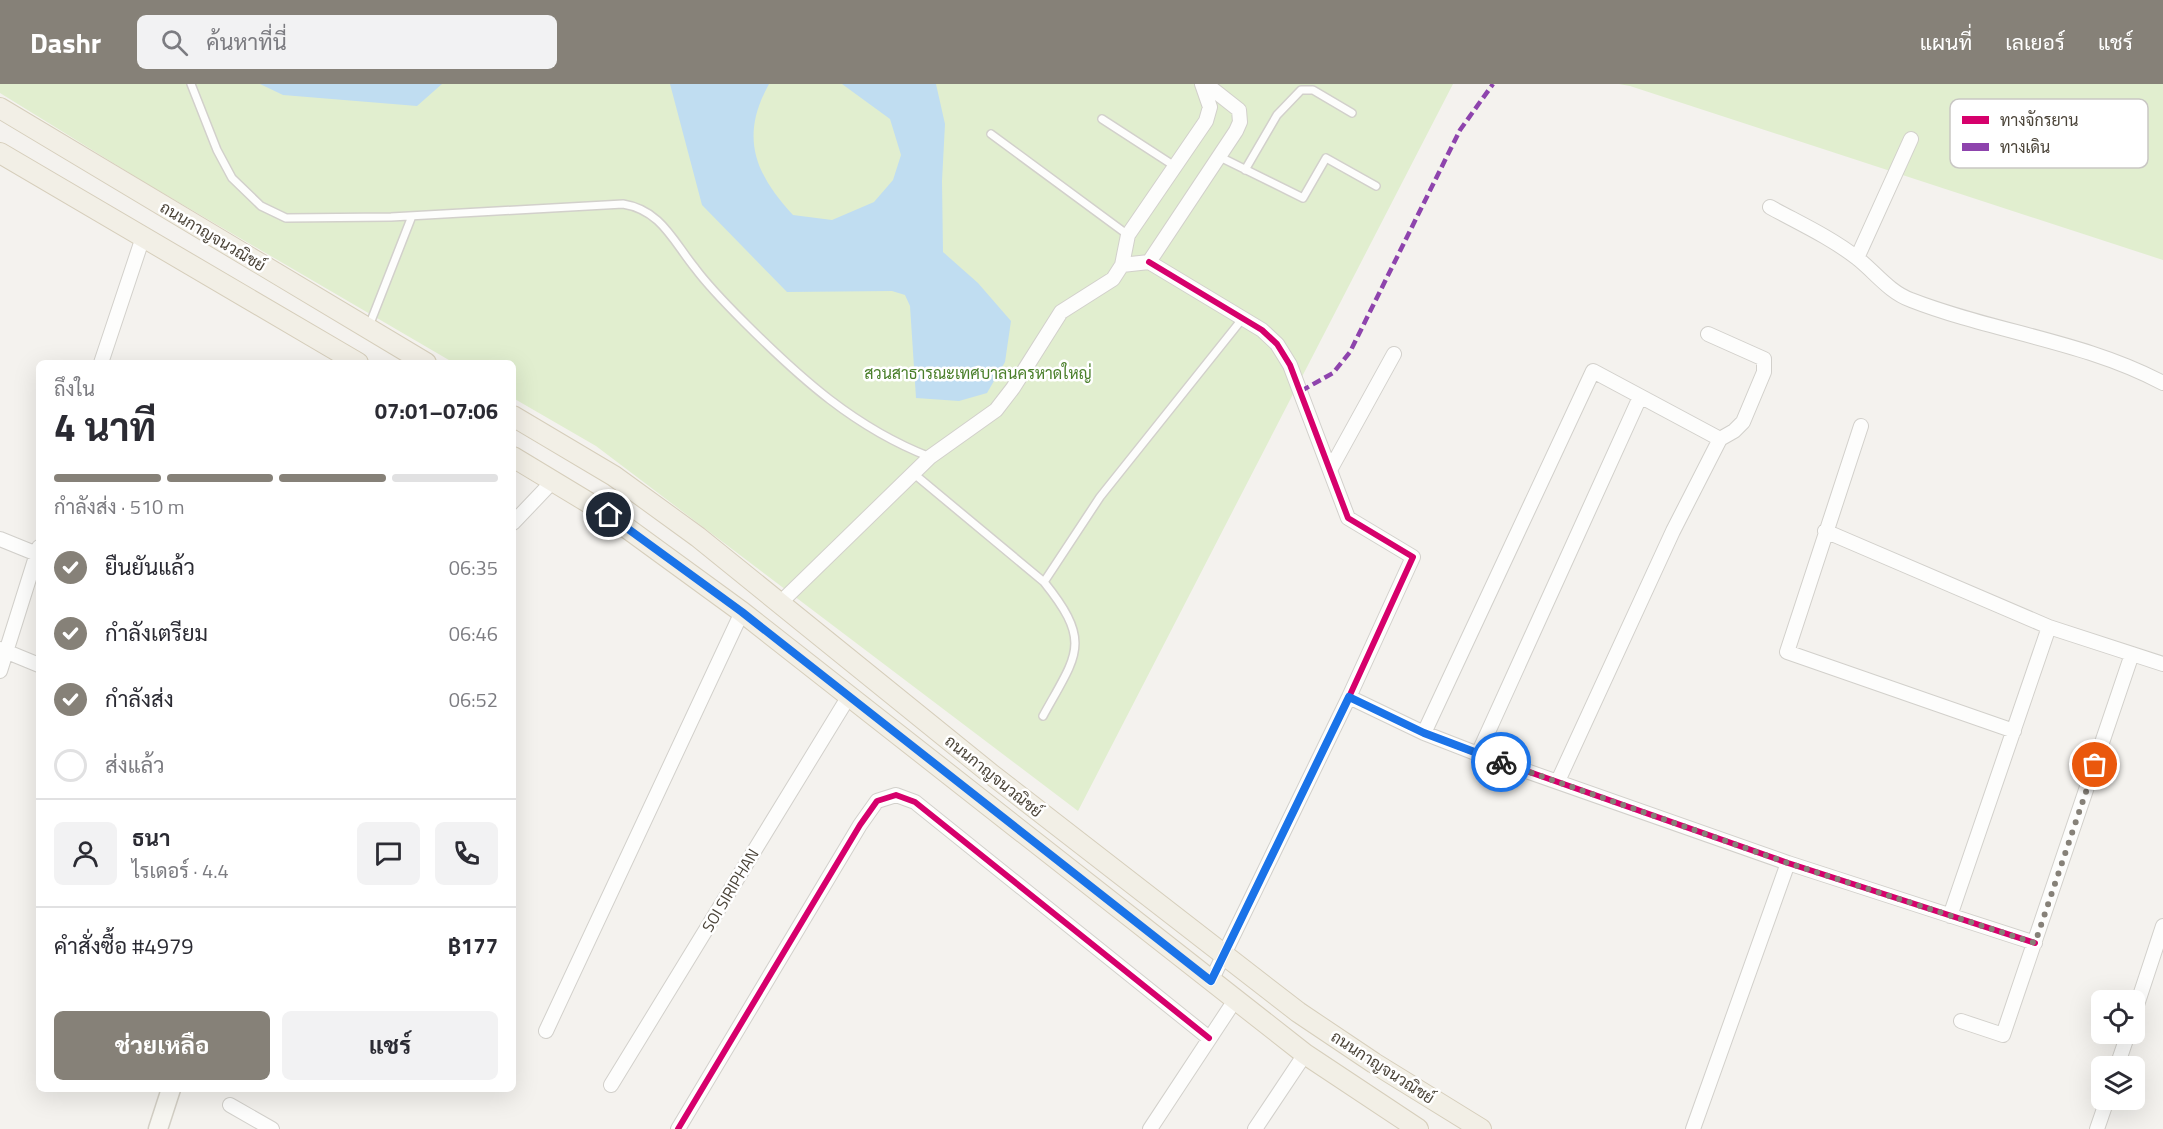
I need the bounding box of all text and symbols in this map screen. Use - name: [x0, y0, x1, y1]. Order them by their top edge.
- search box: [137, 15, 557, 69]
- text: Dashr: [30, 21, 101, 64]
- text: ค้นหาที่นี่: [206, 25, 287, 59]
- icon: search: [158, 26, 191, 59]
- text: แผนที่: [1920, 26, 1972, 58]
- text: เลเยอร์: [2005, 26, 2065, 58]
- text: แชร์: [2098, 26, 2133, 58]
- legend: [1950, 99, 2148, 168]
- text: ทางจักรยาน: [2000, 108, 2079, 132]
- text: ทางเดิน: [2000, 135, 2050, 159]
- street label: ถนนกาญจนวณิชย์: [156, 195, 270, 277]
- park label: สวนสาธารณะเทศบาลนครหาดใหญ่: [864, 361, 1092, 385]
- text: ถึงใน: [54, 373, 95, 404]
- text: 07:01–07:06: [375, 394, 498, 428]
- text: 4 นาที: [54, 397, 156, 456]
- pin: [583, 489, 634, 540]
- text: กำลังส่ง · 510 m: [54, 491, 184, 522]
- icon: home: [592, 498, 625, 531]
- text: ยืนยันแล้ว: [105, 550, 195, 584]
- icon: check: [54, 551, 87, 584]
- text: 06:35: [449, 552, 498, 583]
- text: กำลังเตรียม: [105, 616, 208, 650]
- icon: check: [54, 617, 87, 650]
- text: 06:46: [449, 618, 498, 649]
- text: กำลังส่ง: [105, 682, 174, 716]
- icon: check: [54, 683, 87, 716]
- text: 06:52: [449, 684, 498, 715]
- street label: ถนนกาญจนวณิชย์: [940, 729, 1048, 823]
- courier: [1471, 732, 1531, 792]
- pin: [2069, 739, 2120, 790]
- icon: bike: [1485, 746, 1518, 779]
- text: ส่งแล้ว: [105, 748, 165, 782]
- icon: bag: [2078, 748, 2111, 781]
- text: ธนา: [132, 821, 170, 855]
- button: person: [54, 822, 117, 885]
- button: chat: [357, 822, 420, 885]
- button: phone: [435, 822, 498, 885]
- street label: SOI SIRIPHAN: [696, 844, 764, 936]
- text: ไรเดอร์ · 4.4: [132, 855, 229, 886]
- text: คำสั่งซื้อ #4979: [54, 929, 194, 963]
- text: ฿177: [448, 929, 498, 963]
- map controls: [2091, 990, 2145, 1110]
- button: locate: [2091, 990, 2145, 1044]
- button: ช่วยเหลือ: [54, 1011, 270, 1080]
- button: แชร์: [282, 1011, 498, 1080]
- street label: ถนนกาญจนวณิชย์: [1326, 1024, 1440, 1110]
- button: layers: [2091, 1056, 2145, 1110]

